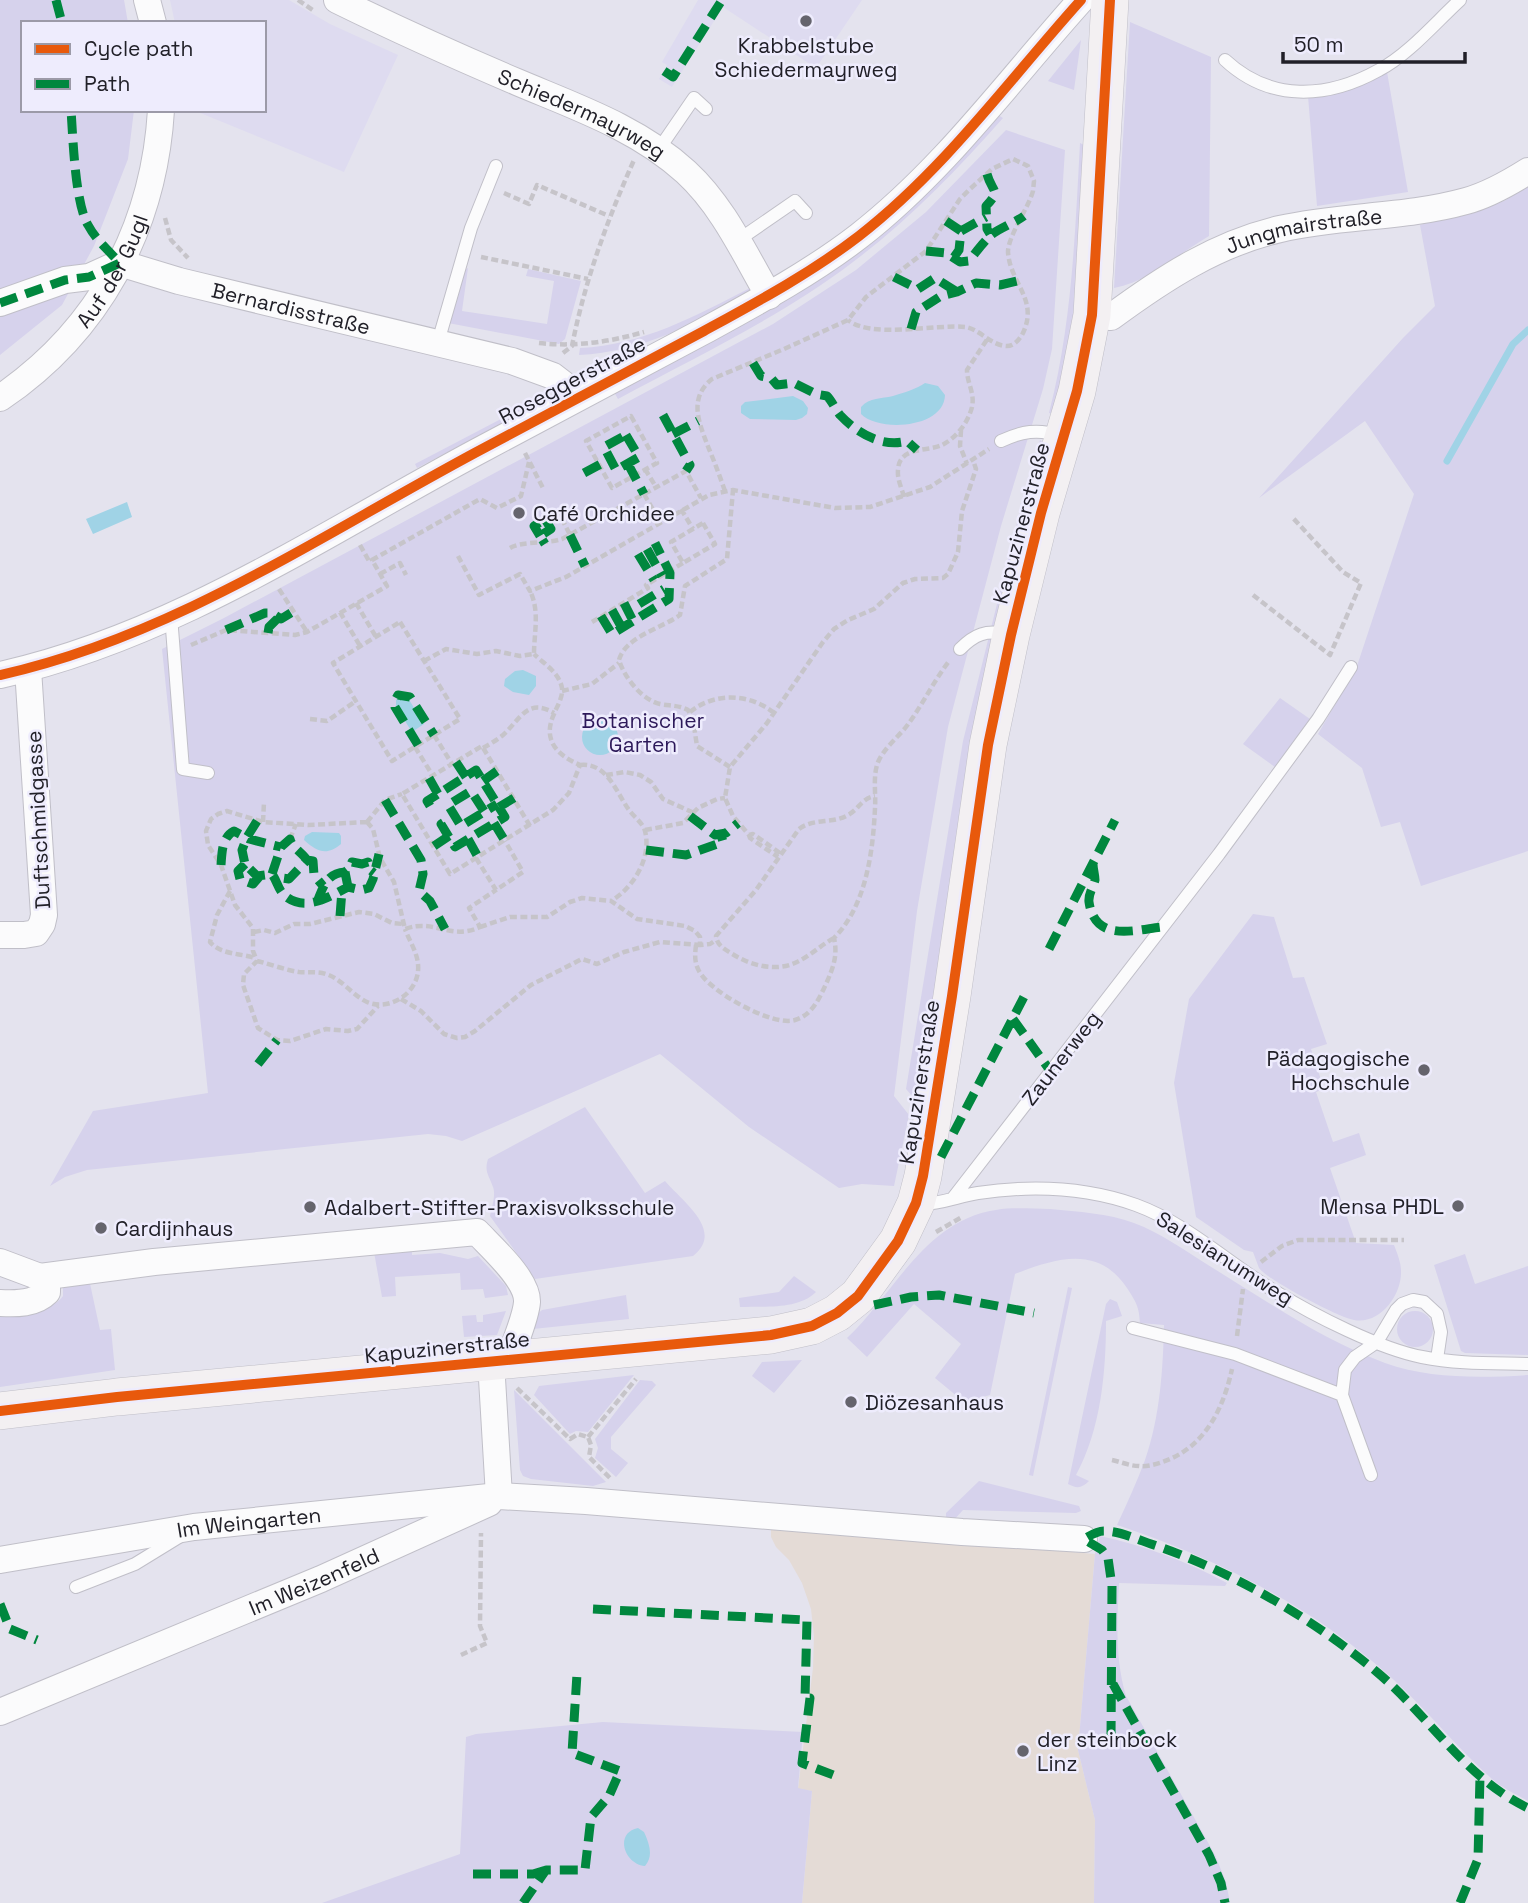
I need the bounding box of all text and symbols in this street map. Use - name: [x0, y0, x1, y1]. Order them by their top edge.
- marker: Krabbelstube Schiedermayrweg: [798, 13, 814, 29]
- legend: [21, 21, 266, 112]
- scale bar: [1283, 21, 1465, 65]
- text: 50 m: [1294, 31, 1344, 58]
- place label: Krabbelstube Schiedermayrweg: [715, 32, 897, 83]
- text: Cycle path: [84, 35, 193, 62]
- street label: Schiedermayrweg: [494, 62, 671, 165]
- text: Path: [84, 70, 130, 97]
- street label: Jungmairstraße: [1221, 202, 1383, 259]
- street label: Auf der Gugl: [70, 211, 153, 333]
- street label: Bernardisstraße: [209, 276, 373, 340]
- street label: Roseggerstraße: [494, 330, 650, 430]
- street label: Kapuzinerstraße: [986, 439, 1056, 607]
- place label: Café Orchidee: [533, 500, 675, 527]
- marker: Café Orchidee: [511, 505, 527, 521]
- park label: Botanischer Garten: [582, 707, 705, 758]
- street label: Duftschmidgasse: [20, 730, 56, 910]
- street label: Kapuzinerstraße: [893, 998, 945, 1166]
- street label: Zaunerweg: [1016, 1005, 1106, 1111]
- place label: Pädagogische Hochschule: [1266, 1045, 1410, 1096]
- marker: Pädagogische Hochschule: [1416, 1062, 1432, 1078]
- place label: Mensa PHDL: [1320, 1193, 1444, 1220]
- place label: Adalbert-Stifter-Praxisvolksschule: [324, 1194, 674, 1221]
- marker: Mensa PHDL: [1450, 1198, 1466, 1214]
- marker: Adalbert-Stifter-Praxisvolksschule: [302, 1199, 318, 1215]
- street label: Salesianumweg: [1151, 1205, 1299, 1311]
- place label: Cardijnhaus: [115, 1215, 233, 1242]
- marker: Cardijnhaus: [93, 1220, 109, 1236]
- street label: Kapuzinerstraße: [363, 1325, 531, 1369]
- place label: Diözesanhaus: [865, 1389, 1004, 1416]
- marker: Diözesanhaus: [843, 1394, 859, 1410]
- street label: Im Weingarten: [175, 1501, 322, 1543]
- street label: Im Weizenfeld: [244, 1541, 383, 1621]
- place label: der steinbock Linz: [1037, 1726, 1177, 1777]
- marker: der steinbock Linz: [1015, 1743, 1031, 1759]

